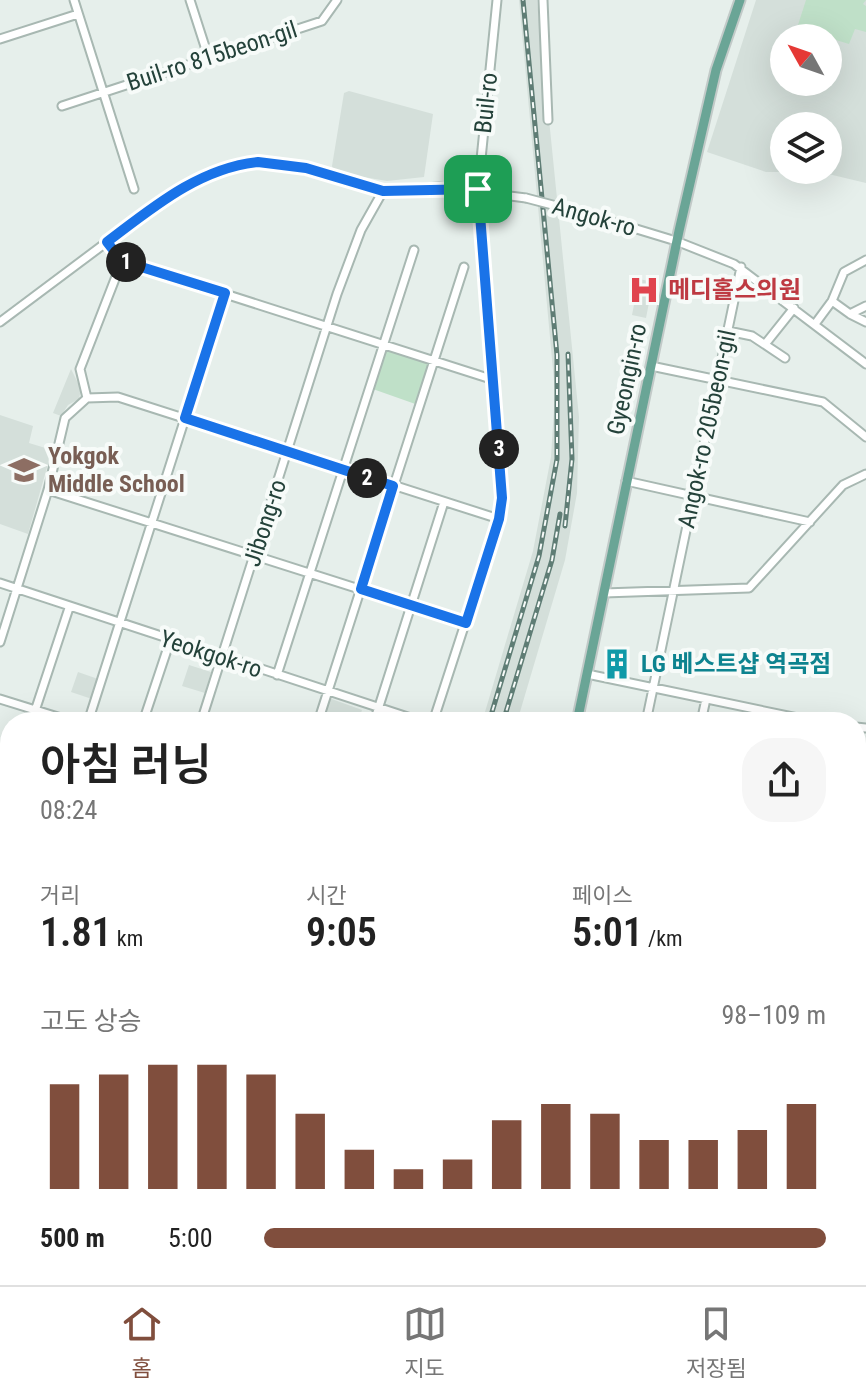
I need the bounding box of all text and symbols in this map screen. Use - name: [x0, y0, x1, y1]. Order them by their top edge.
- street label: Buil-ro 815beon-gil: [123, 15, 301, 97]
- north arrow: [770, 24, 842, 96]
- map controls: [770, 24, 842, 184]
- street label: Buil-ro: [469, 71, 503, 135]
- button: layers: [770, 112, 842, 184]
- pin: [444, 155, 512, 223]
- icon: arrive: [456, 167, 500, 211]
- street label: Angok-ro: [549, 192, 639, 242]
- pin: 1: [106, 242, 146, 282]
- text: 1: [120, 249, 132, 274]
- hospital icon: 메디홀스의원: [627, 273, 661, 307]
- place label: 메디홀스의원: [668, 276, 800, 304]
- street label: Gyeongin-ro: [602, 321, 652, 437]
- street label: Angok-ro 205beon-gil: [672, 327, 742, 531]
- pin: 3: [479, 429, 519, 469]
- text: 3: [493, 436, 505, 461]
- place label: Yokgok Middle School: [48, 442, 185, 498]
- school or university icon: Yokgok Middle School: [7, 453, 41, 487]
- pin: 2: [347, 458, 387, 498]
- text: 2: [361, 465, 373, 490]
- street label: Jibong-ro: [238, 476, 292, 570]
- street label: Yeokgok-ro: [157, 624, 265, 684]
- building icon: LG 베스트샵 역곡점: [600, 647, 634, 681]
- place label: LG 베스트샵 역곡점: [641, 650, 831, 678]
- button: share: [742, 738, 826, 822]
- text: 아침 러닝: [40, 739, 212, 791]
- text: 08:24: [40, 795, 97, 825]
- text: 거리: [40, 883, 80, 908]
- text: 시간: [306, 883, 346, 908]
- text: 페이스: [572, 883, 633, 908]
- text: 1.81: [40, 909, 112, 956]
- text: 9:05: [306, 909, 377, 956]
- text: 5:01: [572, 909, 643, 956]
- text: km: [112, 926, 143, 951]
- text: /km: [643, 926, 683, 951]
- text: 98–109 m: [721, 1000, 826, 1030]
- text: 고도 상승: [40, 1006, 142, 1036]
- text: 500 m: [40, 1223, 105, 1253]
- text: 5:00: [168, 1223, 213, 1253]
- tab: 홈: [120, 1302, 164, 1382]
- tab: 지도: [403, 1302, 447, 1382]
- tab: 저장됨: [686, 1302, 746, 1382]

